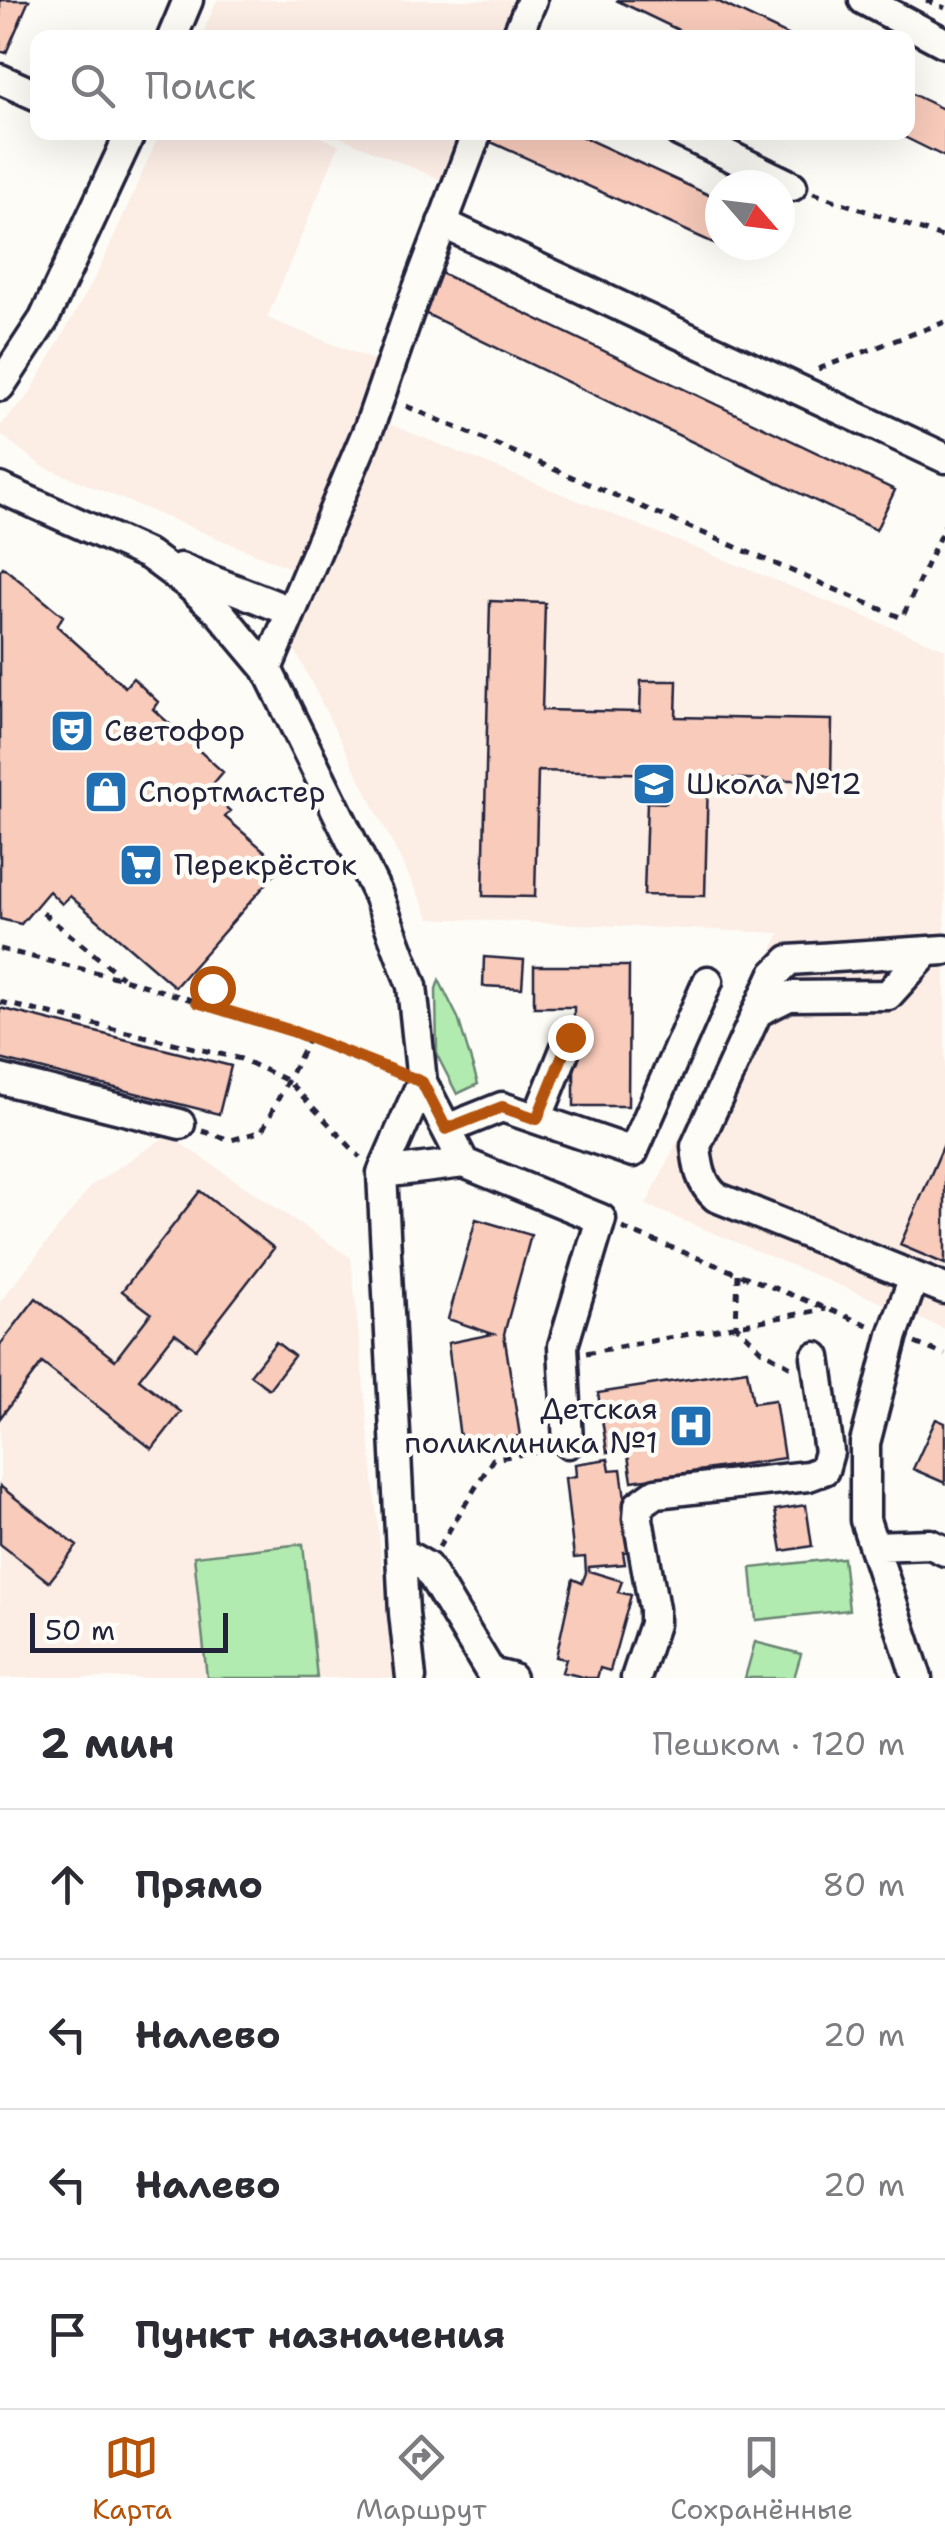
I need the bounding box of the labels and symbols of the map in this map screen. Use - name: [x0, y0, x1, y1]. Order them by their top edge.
- north arrow: [705, 170, 795, 260]
- theatre icon: Светофор: [49, 708, 95, 754]
- place label: Светофор: [104, 710, 245, 751]
- school or university icon: Школа №12: [631, 761, 677, 807]
- place label: Школа №12: [686, 763, 862, 804]
- shop icon: Спортмастер: [83, 769, 129, 815]
- place label: Спортмастер: [138, 771, 326, 812]
- supermarket icon: Перекрёсток: [118, 842, 164, 888]
- place label: Перекрёсток: [174, 844, 357, 885]
- route start: [190, 966, 236, 1012]
- route end: [548, 1015, 594, 1061]
- place label: Детская поликлиника №1: [404, 1388, 658, 1463]
- hospital icon: Детская поликлиника №1: [668, 1403, 714, 1449]
- scale bar: [30, 1608, 228, 1652]

